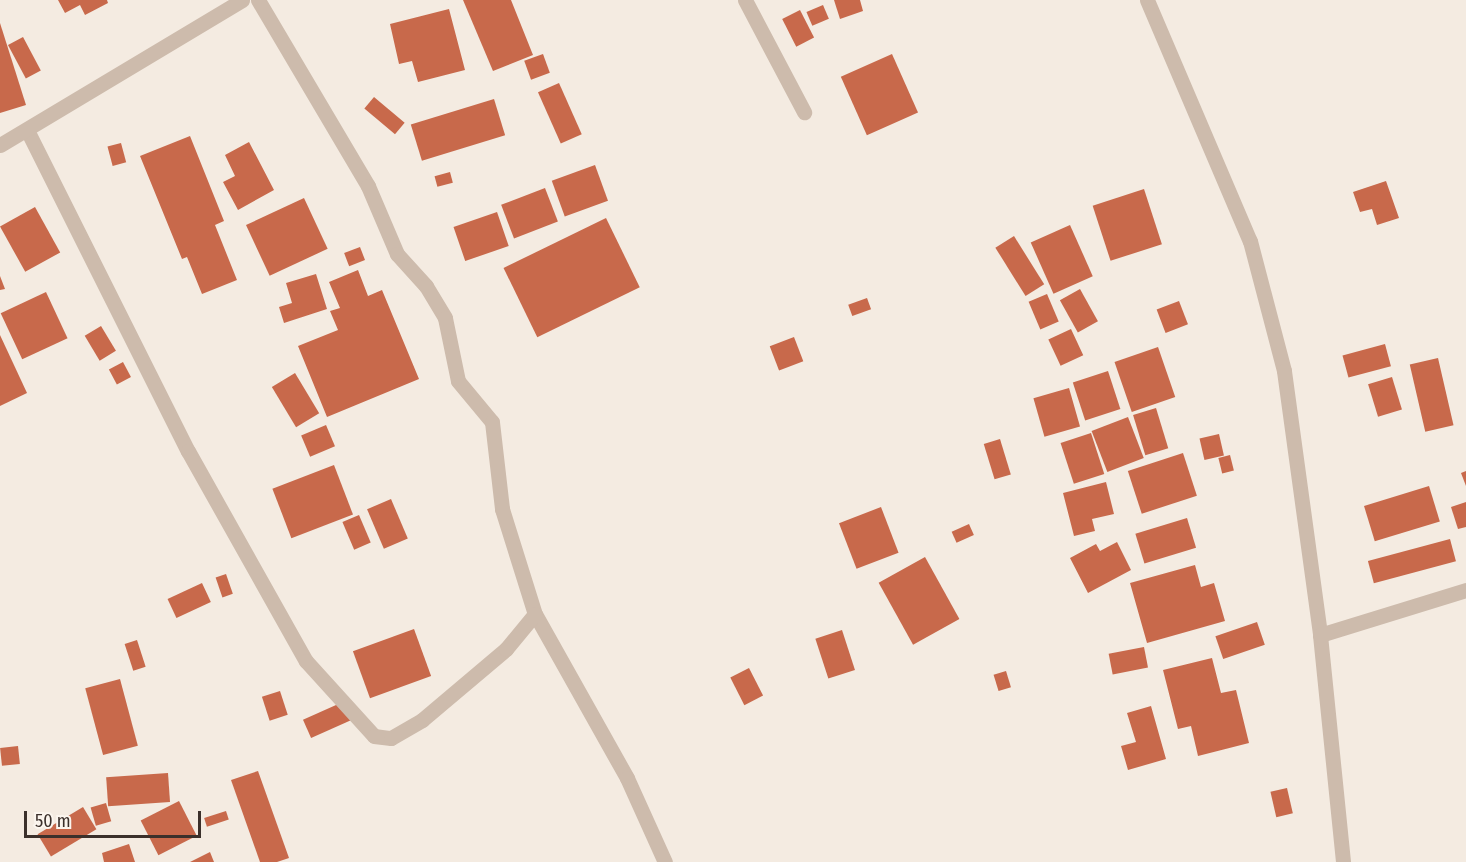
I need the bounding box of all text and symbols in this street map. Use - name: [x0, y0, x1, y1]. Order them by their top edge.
- scale bar: [27, 799, 204, 837]
- text: 50 m: [35, 810, 71, 832]

